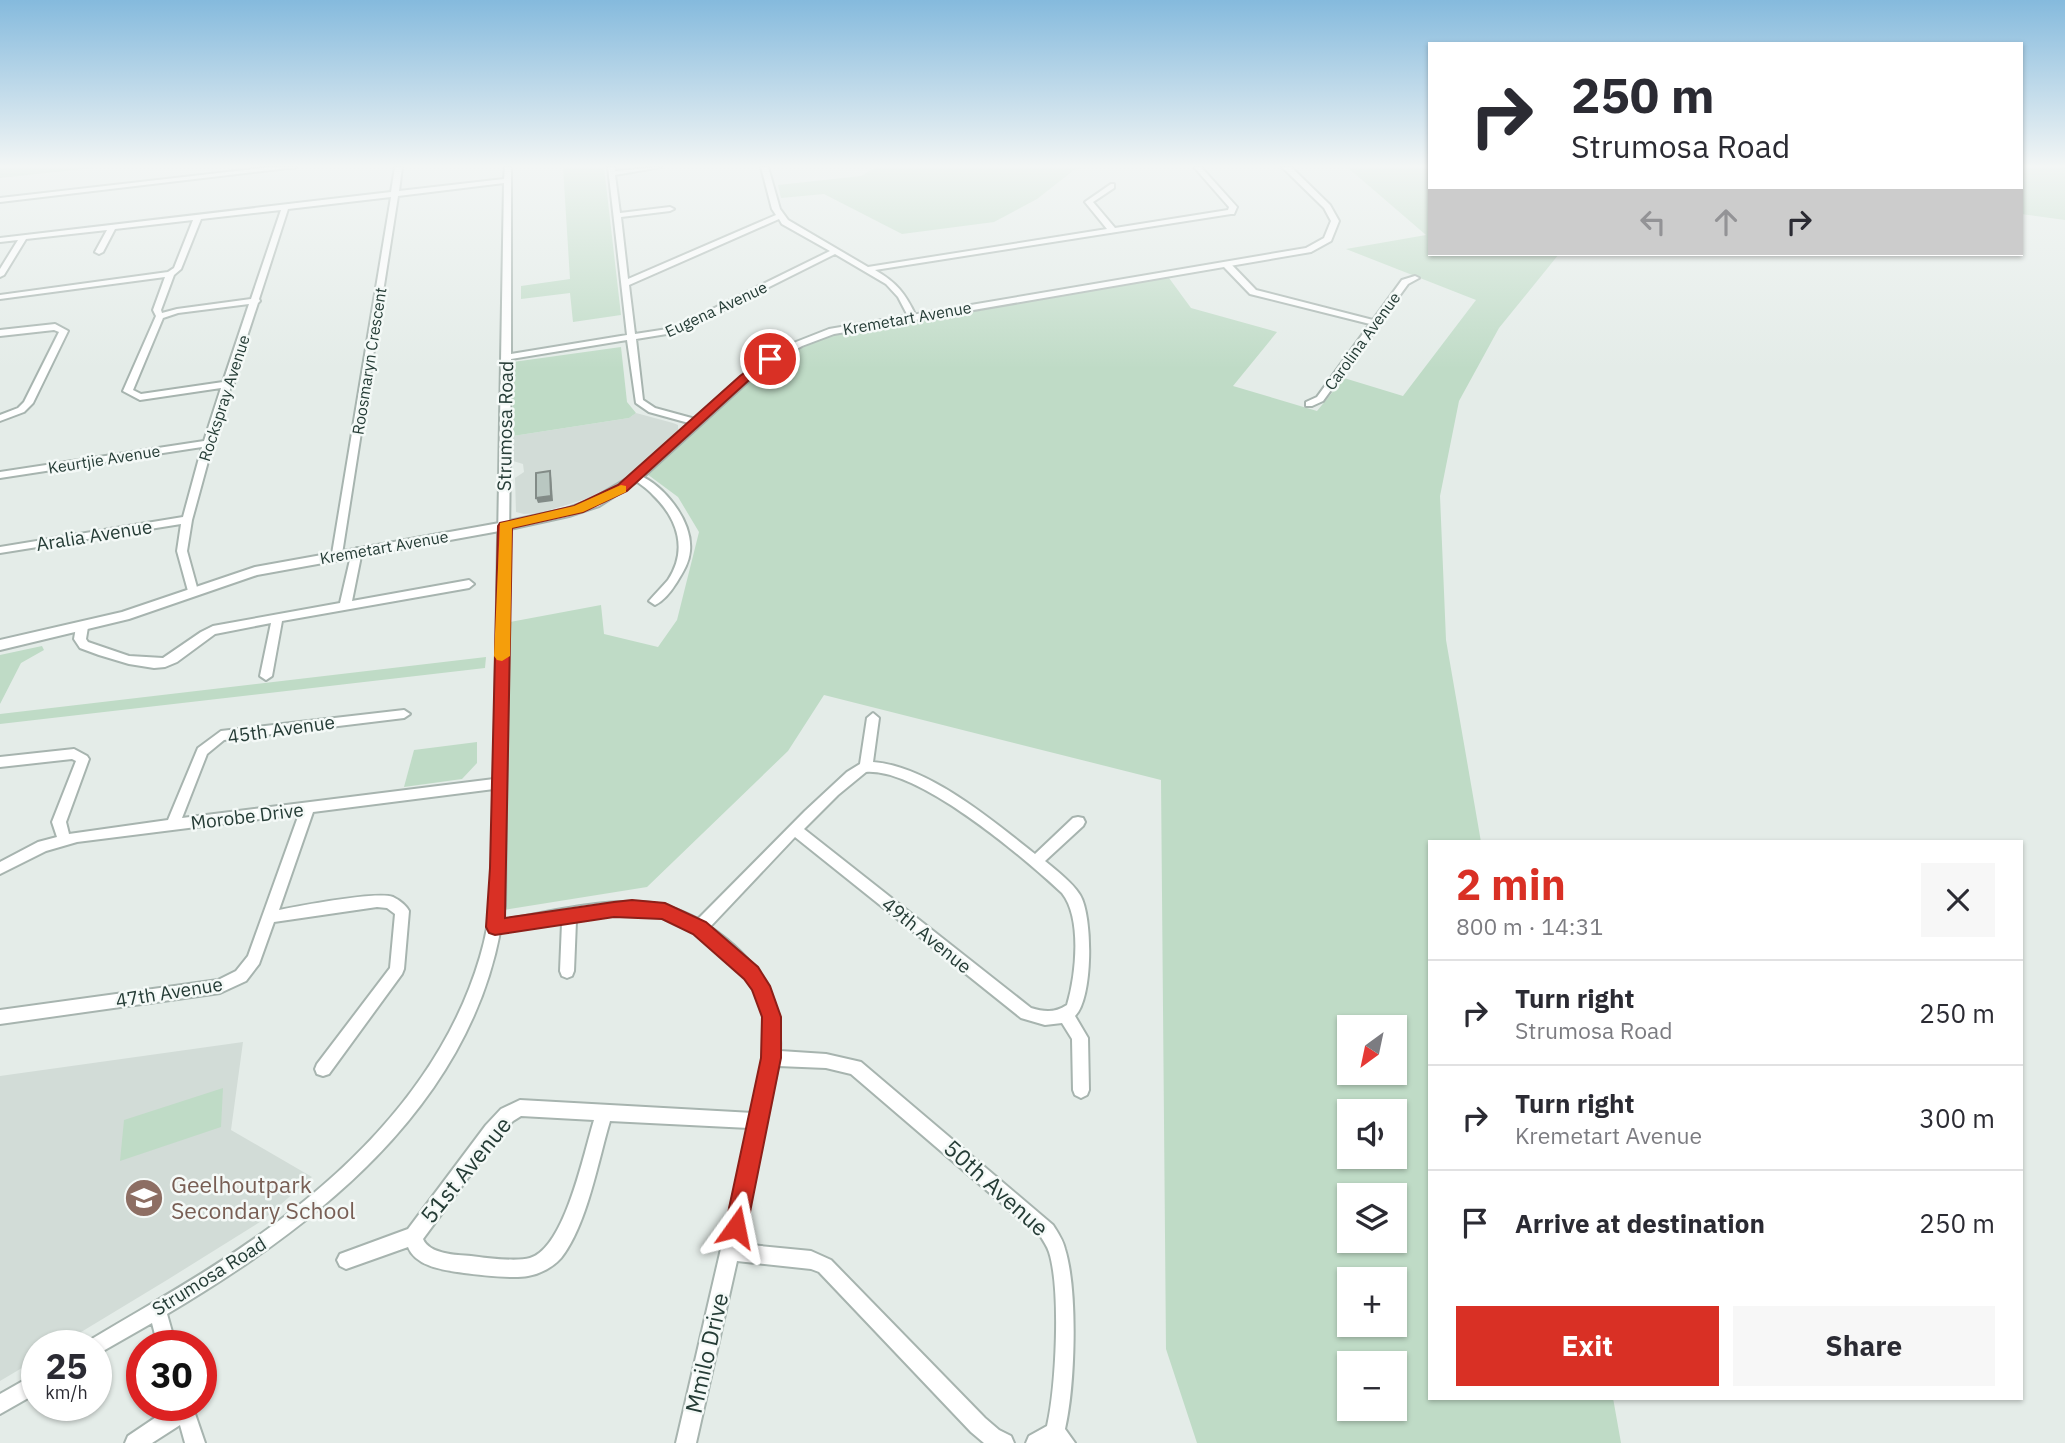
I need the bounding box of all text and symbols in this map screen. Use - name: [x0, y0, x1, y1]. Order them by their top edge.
- text: 250 m: [1571, 63, 1715, 126]
- icon: right: [1456, 70, 1547, 161]
- text: Strumosa Road: [1571, 125, 1790, 167]
- icon: left: [1634, 203, 1672, 241]
- icon: ahead: [1707, 203, 1745, 241]
- icon: right: [1780, 203, 1818, 241]
- street label: Eugena Avenue: [662, 277, 770, 341]
- street label: Roosmaryn Crescent: [347, 286, 391, 436]
- street label: Carolina Avenue: [1320, 288, 1404, 394]
- street label: Kremetart Avenue: [841, 297, 973, 339]
- pin: [740, 329, 800, 389]
- street label: Rockspray Avenue: [194, 332, 254, 464]
- icon: arrive: [751, 340, 789, 378]
- street label: Strumosa Road: [492, 361, 518, 491]
- street label: Keurtjie Avenue: [47, 440, 162, 478]
- street label: Aralia Avenue: [34, 514, 154, 556]
- street label: Kremetart Avenue: [318, 526, 450, 568]
- street label: 45th Avenue: [226, 710, 336, 748]
- street label: Morobe Drive: [189, 797, 305, 835]
- text: 2 min: [1456, 857, 1566, 912]
- button: close: [1921, 863, 1995, 937]
- street label: 49th Avenue: [877, 892, 977, 978]
- text: 800 m · 14:31: [1456, 911, 1603, 941]
- street label: 47th Avenue: [114, 972, 224, 1012]
- text: Turn right: [1515, 981, 1634, 1015]
- icon: right: [1456, 994, 1494, 1032]
- text: 250 m: [1919, 996, 1995, 1030]
- north arrow: [1337, 1015, 1407, 1085]
- map controls: [1337, 1015, 1407, 1421]
- text: Strumosa Road: [1515, 1015, 1673, 1045]
- text: Turn right: [1515, 1086, 1634, 1120]
- button: sound: [1337, 1099, 1407, 1169]
- icon: right: [1456, 1099, 1494, 1137]
- text: 300 m: [1919, 1101, 1995, 1135]
- street label: 51st Avenue: [413, 1110, 517, 1229]
- text: Kremetart Avenue: [1515, 1120, 1702, 1150]
- street label: 50th Avenue: [938, 1132, 1055, 1242]
- place label: Geelhoutpark Secondary School: [171, 1169, 356, 1225]
- school or university icon: Geelhoutpark Secondary School: [123, 1177, 165, 1219]
- button: layers: [1337, 1183, 1407, 1253]
- position arrow: [699, 1190, 773, 1264]
- icon: arrive: [1456, 1204, 1494, 1242]
- text: Arrive at destination: [1515, 1206, 1765, 1240]
- text: 250 m: [1919, 1206, 1995, 1240]
- street label: Strumosa Road: [147, 1231, 271, 1321]
- button: +: [1337, 1267, 1407, 1337]
- street label: Mmilo Drive: [678, 1290, 734, 1416]
- button: Exit: [1456, 1306, 1719, 1386]
- button: Share: [1733, 1306, 1995, 1386]
- speed limit sign: 30: [126, 1330, 217, 1421]
- text: 25: [45, 1343, 88, 1389]
- button: −: [1337, 1351, 1407, 1421]
- text: km/h: [45, 1381, 88, 1404]

